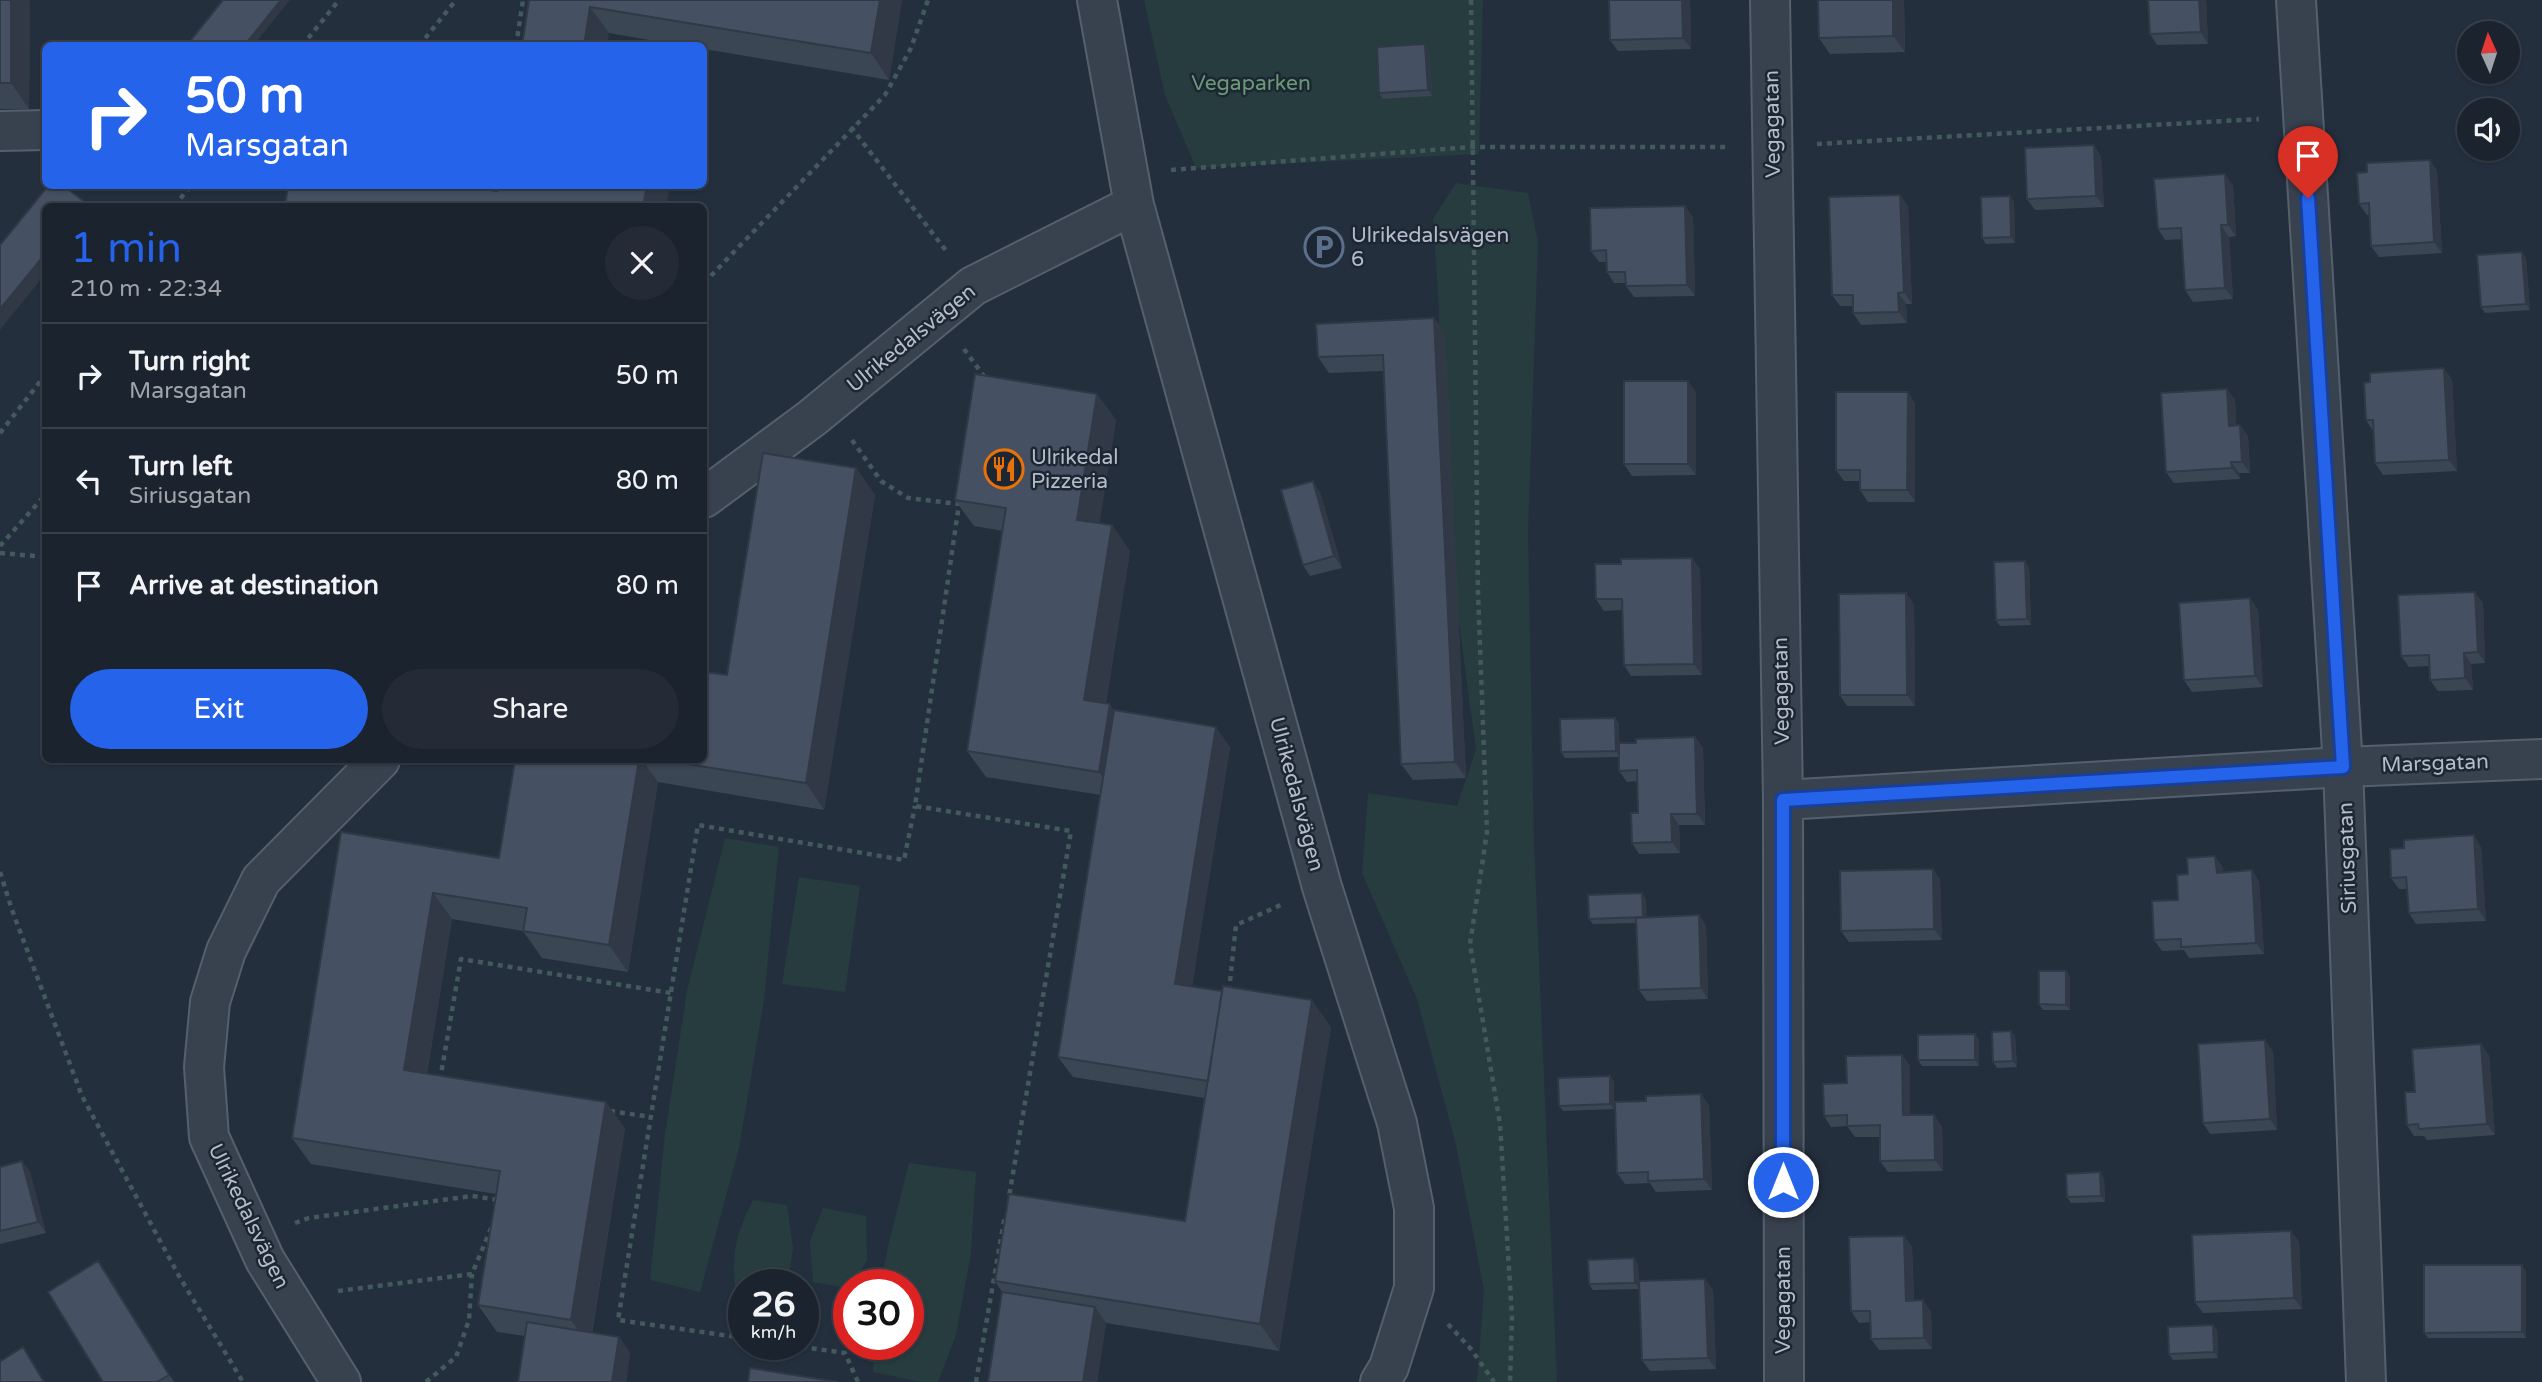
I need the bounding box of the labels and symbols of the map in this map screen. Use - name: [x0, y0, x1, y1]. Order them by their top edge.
- north arrow: [2457, 21, 2520, 84]
- street label: Vegagatan: [1759, 70, 1786, 178]
- park label: Vegaparken: [1191, 71, 1311, 96]
- pin: [2278, 126, 2338, 198]
- place label: Ulrikedalsvägen 6: [1351, 223, 1509, 272]
- parking icon: Ulrikedalsvägen 6: [1303, 226, 1345, 268]
- street label: Ulrikedalsvägen: [842, 279, 981, 398]
- place label: Ulrikedal Pizzeria: [1031, 445, 1119, 494]
- restaurant icon: Ulrikedal Pizzeria: [983, 448, 1025, 490]
- street label: Vegagatan: [1768, 637, 1795, 745]
- street label: Ulrikedalsvägen: [1264, 714, 1329, 874]
- street label: Marsgatan: [2381, 749, 2489, 778]
- street label: Siriusgatan: [2333, 802, 2362, 914]
- street label: Ulrikedalsvägen: [203, 1140, 294, 1293]
- position arrow: [1746, 1145, 1820, 1219]
- street label: Vegagatan: [1771, 1246, 1796, 1354]
- speed limit sign: 30: [833, 1269, 924, 1360]

